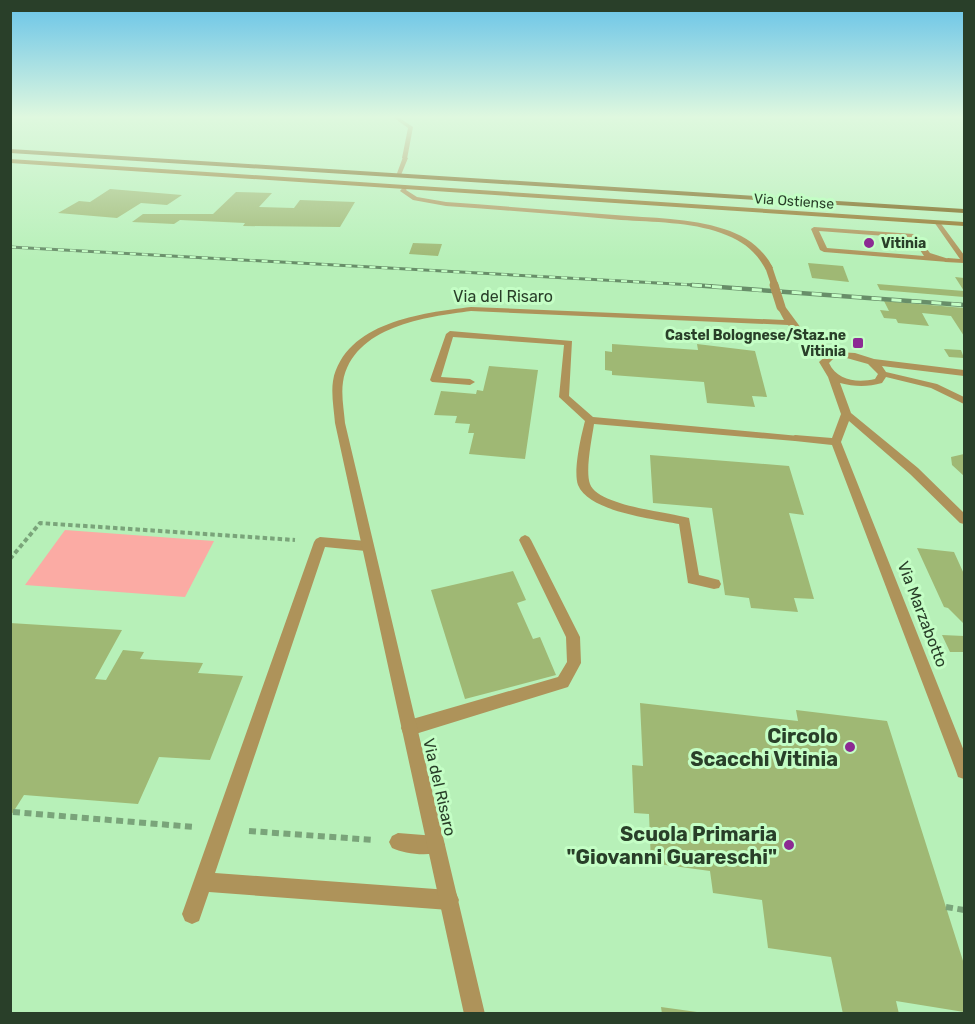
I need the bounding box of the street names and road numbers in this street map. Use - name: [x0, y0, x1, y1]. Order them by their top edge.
- street label: Via Ostiense: [753, 190, 835, 213]
- street label: Via del Risaro: [453, 287, 553, 306]
- street label: Via Marzabotto: [894, 559, 951, 670]
- street label: Via del Risaro: [419, 736, 460, 838]

